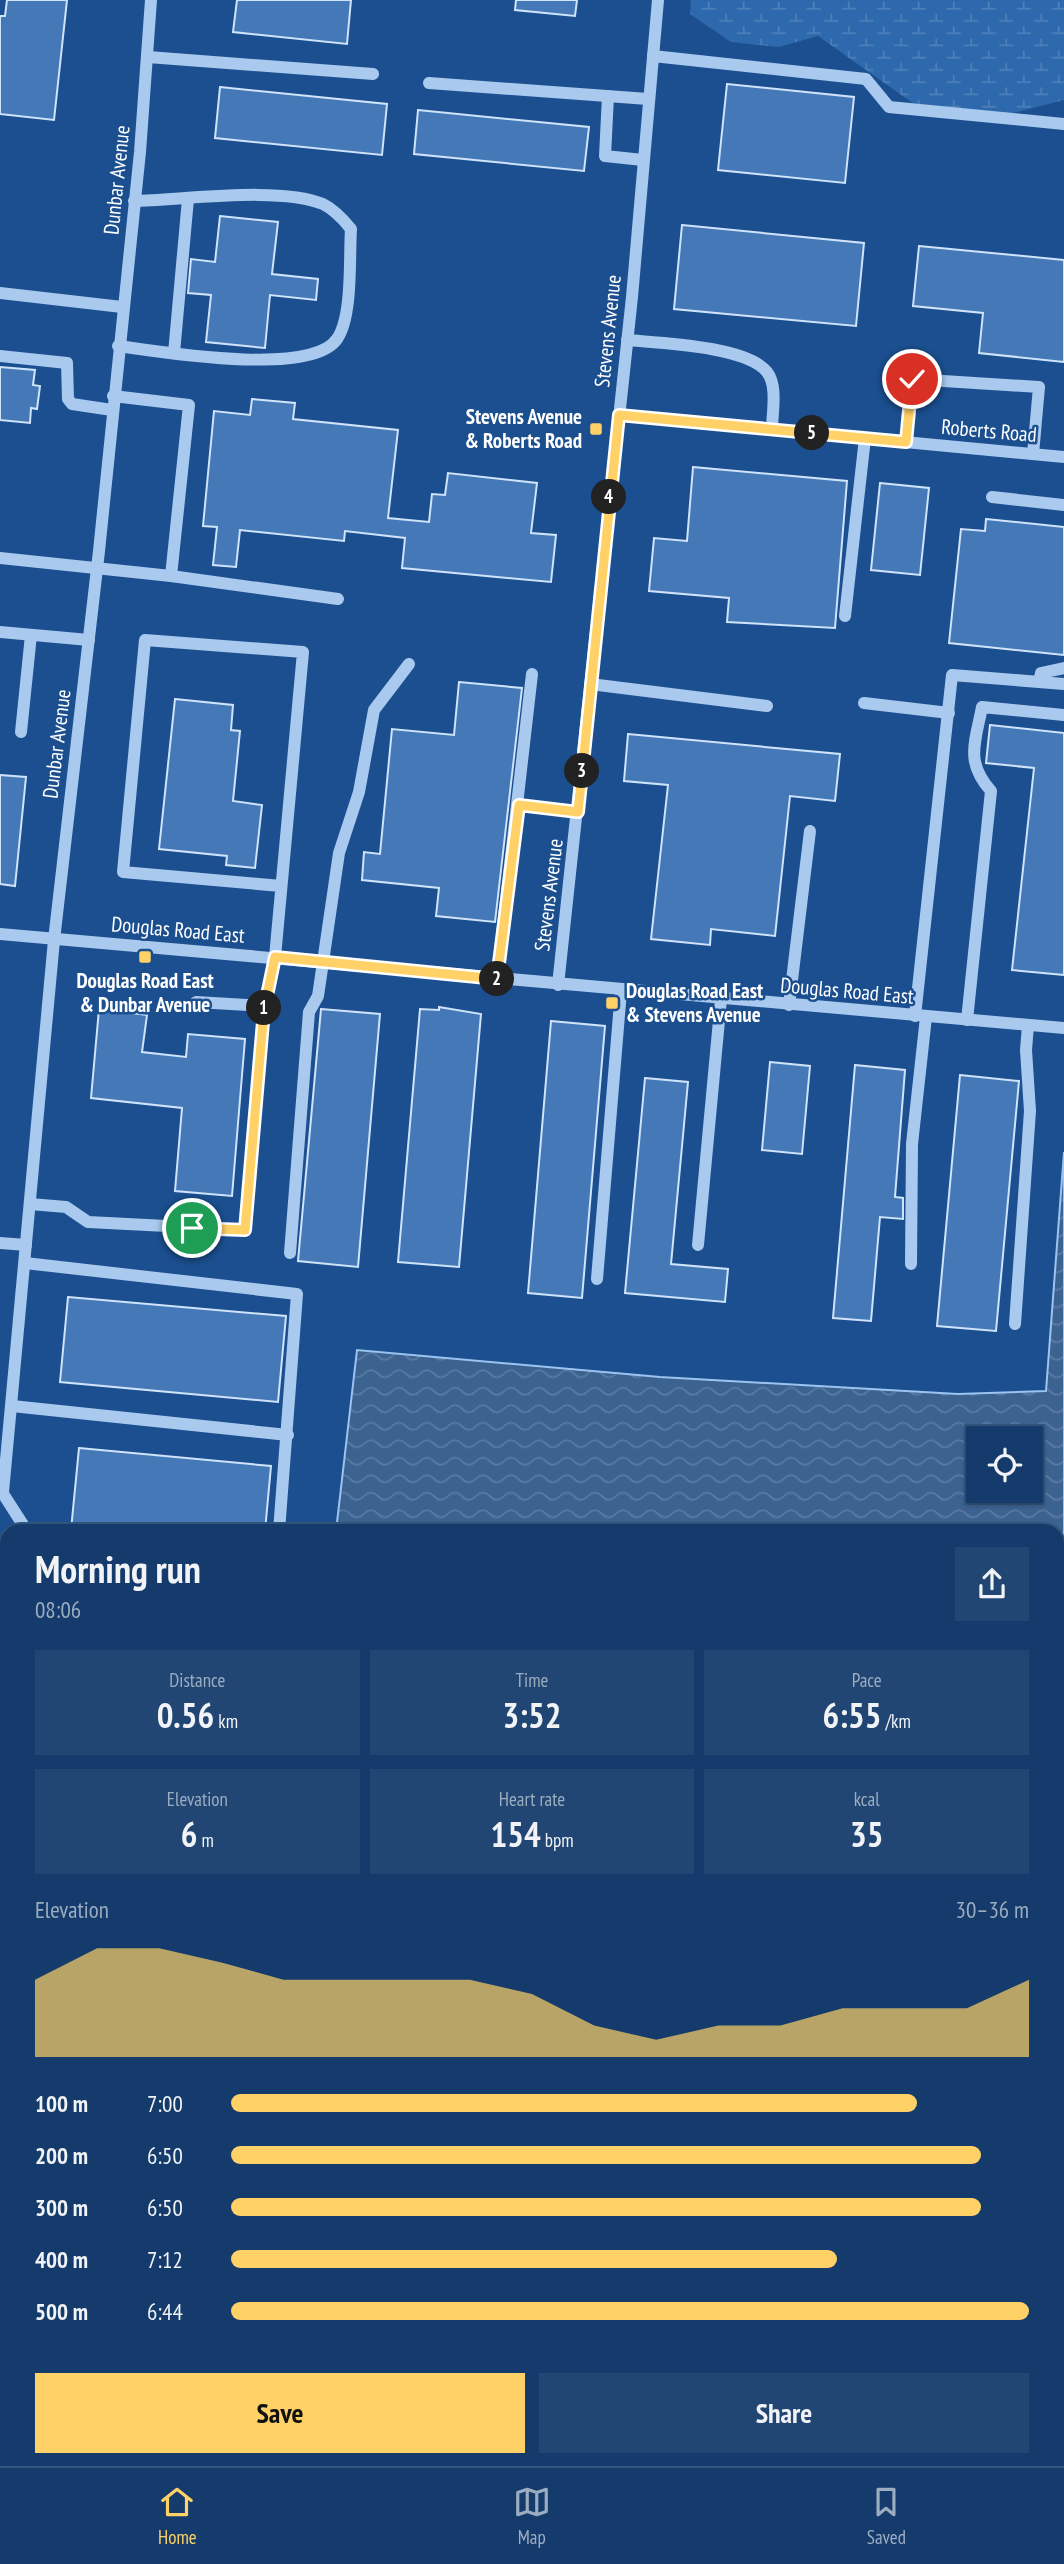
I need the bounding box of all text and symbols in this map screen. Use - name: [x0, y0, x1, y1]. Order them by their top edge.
- street label: Dunbar Avenue: [97, 124, 136, 236]
- street label: Stevens Avenue: [588, 273, 627, 389]
- pin: [882, 349, 942, 409]
- icon: check: [893, 360, 931, 398]
- place label: Stevens Avenue & Roberts Road: [465, 403, 582, 454]
- street label: Roberts Road: [940, 413, 1038, 448]
- pin: 5: [794, 416, 830, 450]
- text: 5: [807, 420, 816, 444]
- marker: Stevens Avenue & Roberts Road: [588, 421, 604, 437]
- pin: 4: [592, 480, 626, 514]
- text: 4: [604, 484, 613, 508]
- street label: Dunbar Avenue: [36, 688, 77, 800]
- pin: 3: [564, 754, 600, 788]
- text: 3: [577, 758, 586, 782]
- street label: Stevens Avenue: [528, 837, 569, 953]
- street label: Douglas Road East: [110, 910, 246, 949]
- marker: Douglas Road East & Dunbar Avenue: [137, 949, 153, 965]
- pin: 2: [480, 962, 514, 996]
- text: 2: [492, 966, 501, 990]
- place label: Douglas Road East & Dunbar Avenue: [76, 967, 214, 1018]
- street label: Douglas Road East: [779, 971, 915, 1010]
- place label: Douglas Road East & Stevens Avenue: [626, 977, 763, 1028]
- pin: 1: [246, 990, 282, 1026]
- text: 1: [259, 995, 268, 1019]
- marker: Douglas Road East & Stevens Avenue: [604, 995, 620, 1011]
- pin: [162, 1198, 222, 1258]
- icon: arrive: [173, 1209, 211, 1247]
- map controls: [966, 1426, 1043, 1503]
- button: locate: [966, 1426, 1043, 1503]
- text: Morning run: [35, 1544, 201, 1593]
- button: share: [955, 1547, 1029, 1621]
- text: 08:06: [35, 1595, 81, 1624]
- text: Distance: [169, 1668, 225, 1692]
- text: Time: [516, 1668, 548, 1692]
- text: Pace: [852, 1668, 882, 1692]
- text: 0.56: [157, 1692, 214, 1738]
- text: 3:52: [503, 1692, 561, 1738]
- text: 6:55: [822, 1692, 881, 1738]
- text: km: [214, 1709, 238, 1733]
- text: /km: [881, 1709, 911, 1733]
- text: Elevation: [167, 1787, 228, 1811]
- text: Heart rate: [499, 1787, 565, 1811]
- text: kcal: [854, 1787, 880, 1811]
- text: 6: [181, 1811, 197, 1857]
- text: 154: [490, 1811, 541, 1857]
- text: 35: [850, 1811, 883, 1857]
- text: m: [197, 1828, 214, 1852]
- text: bpm: [541, 1828, 574, 1852]
- text: Elevation: [35, 1895, 109, 1924]
- text: 30–36 m: [956, 1895, 1029, 1924]
- text: 100 m: [35, 2089, 88, 2118]
- text: 7:00: [147, 2089, 183, 2118]
- text: 200 m: [35, 2141, 88, 2170]
- text: 6:50: [147, 2141, 183, 2170]
- text: 300 m: [35, 2193, 88, 2222]
- text: 6:50: [147, 2193, 183, 2222]
- text: 400 m: [35, 2245, 88, 2274]
- text: 7:12: [147, 2245, 183, 2274]
- text: 500 m: [35, 2297, 88, 2326]
- text: 6:44: [147, 2297, 183, 2326]
- button: Save: [35, 2373, 525, 2453]
- button: Share: [539, 2373, 1029, 2453]
- tab: Home: [158, 2483, 197, 2549]
- tab: Map: [513, 2483, 551, 2549]
- tab: Saved: [867, 2483, 906, 2549]

